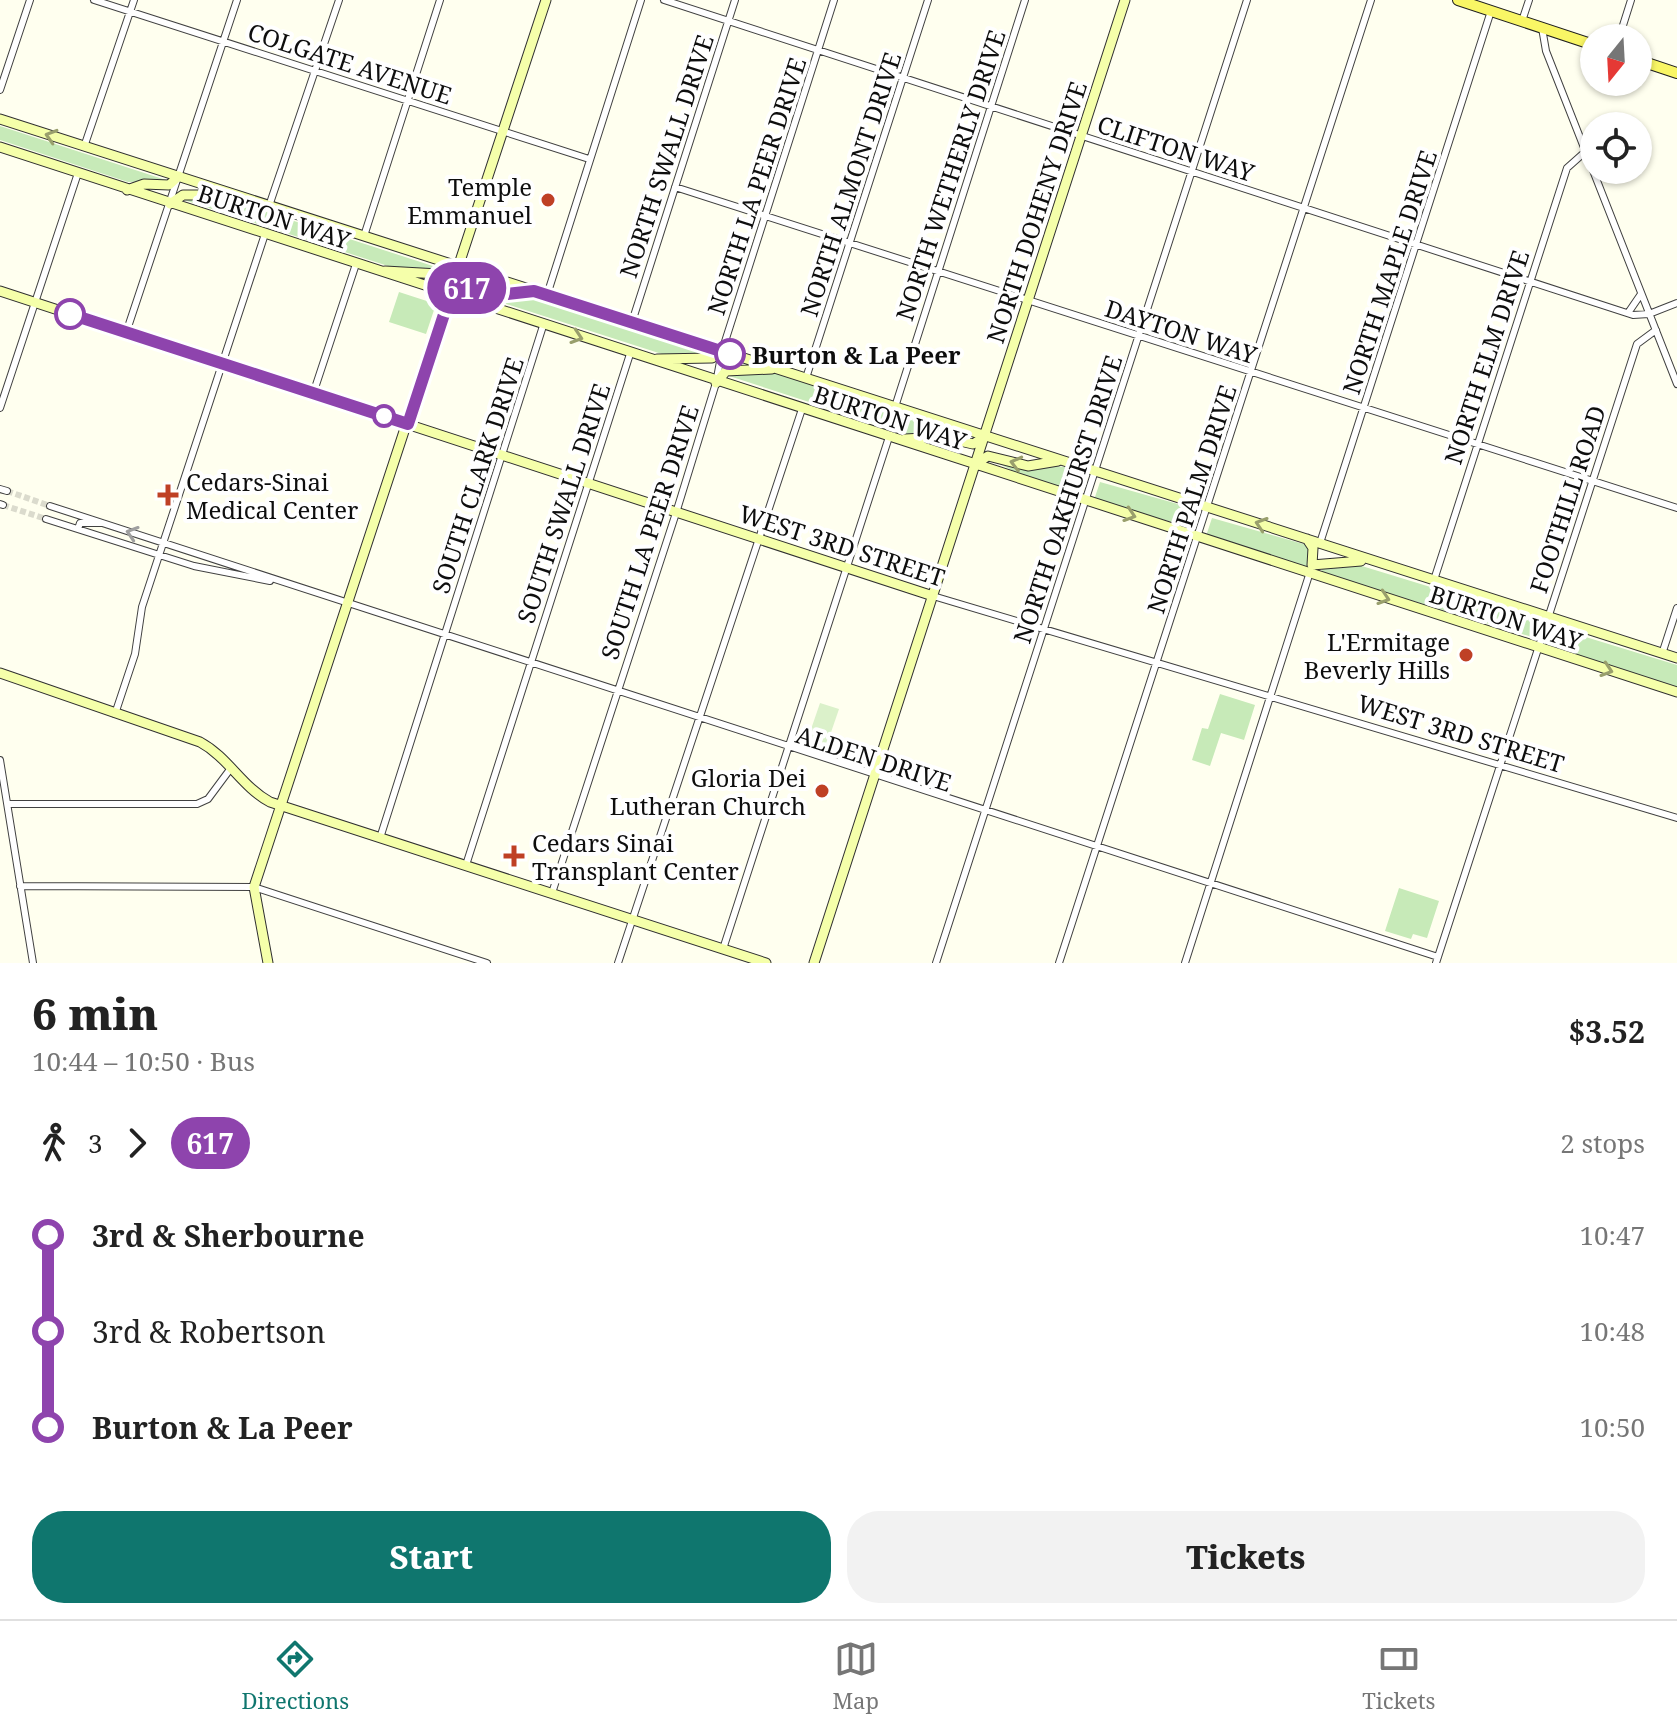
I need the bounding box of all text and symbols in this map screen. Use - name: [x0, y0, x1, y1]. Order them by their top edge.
- street label: COLGATE AVENUE: [244, 14, 456, 112]
- north arrow: [1580, 24, 1652, 96]
- map controls: [1580, 24, 1652, 184]
- street label: NORTH WETHERLY DRIVE: [887, 25, 1013, 325]
- street label: NORTH SWALL DRIVE: [611, 30, 721, 282]
- street label: NORTH ALMONT DRIVE: [792, 48, 908, 320]
- street label: NORTH LA PEER DRIVE: [699, 53, 813, 319]
- street label: NORTH DOHENY DRIVE: [978, 77, 1094, 347]
- street label: CLIFTON WAY: [1093, 107, 1260, 189]
- button: locate: [1580, 112, 1652, 184]
- one-way arrow: [44, 130, 58, 146]
- street label: NORTH MAPLE DRIVE: [1334, 146, 1444, 398]
- place label: Temple Emmanuel: [407, 170, 533, 231]
- street label: BURTON WAY: [194, 176, 355, 256]
- marker: Temple Emmanuel: [539, 191, 557, 209]
- street label: NORTH ELM DRIVE: [1436, 246, 1536, 468]
- line badge: 617: [421, 262, 513, 314]
- text: 617: [443, 269, 491, 307]
- street label: DAYTON WAY: [1101, 291, 1262, 371]
- unlabelled marker: [55, 299, 85, 329]
- one-way arrow: [570, 327, 584, 343]
- place label: Burton & La Peer: [752, 338, 961, 371]
- marker: Burton & La Peer: [715, 339, 745, 369]
- street label: NORTH OAKHURST DRIVE: [1005, 351, 1129, 647]
- street label: SOUTH CLARK DRIVE: [423, 353, 531, 597]
- street label: BURTON WAY: [810, 377, 971, 457]
- street label: SOUTH SWALL DRIVE: [509, 379, 617, 627]
- street label: NORTH PALM DRIVE: [1138, 381, 1244, 617]
- street label: SOUTH LA PEER DRIVE: [592, 401, 706, 663]
- street label: FOOTHILL ROAD: [1521, 401, 1613, 597]
- unlabelled marker: [373, 405, 395, 427]
- one-way arrow: [1010, 455, 1023, 472]
- place label: Cedars-Sinai Medical Center: [186, 465, 358, 526]
- marker: Cedars-Sinai Medical Center: [157, 484, 179, 506]
- street label: WEST 3RD STREET: [735, 496, 949, 594]
- one-way arrow: [1122, 506, 1136, 522]
- one-way arrow: [1254, 518, 1268, 534]
- one-way arrow: [126, 527, 140, 543]
- street label: BURTON WAY: [1426, 577, 1587, 657]
- one-way arrow: [1376, 588, 1390, 604]
- place label: L'Ermitage Beverly Hills: [1304, 625, 1450, 686]
- marker: L'Ermitage Beverly Hills: [1457, 646, 1475, 664]
- one-way arrow: [1600, 661, 1614, 677]
- street label: WEST 3RD STREET: [1354, 686, 1568, 780]
- street label: ALDEN DRIVE: [792, 717, 956, 799]
- place label: Gloria Dei Lutheran Church: [610, 761, 806, 822]
- marker: Gloria Dei Lutheran Church: [813, 782, 831, 800]
- place label: Cedars Sinai Transplant Center: [532, 826, 739, 887]
- marker: Cedars Sinai Transplant Center: [503, 845, 525, 867]
- text: 6 min: [32, 983, 158, 1043]
- text: $3.52: [1568, 1011, 1645, 1052]
- text: 10:44 – 10:50 · Bus: [32, 1043, 255, 1079]
- icon: walk: [32, 1121, 76, 1165]
- icon: forward: [115, 1121, 159, 1165]
- text: 617: [187, 1124, 234, 1162]
- text: 3: [88, 1125, 103, 1161]
- text: 2 stops: [1560, 1125, 1645, 1161]
- text: 3rd & Sherbourne: [92, 1215, 365, 1256]
- text: 10:47: [1579, 1217, 1645, 1253]
- text: 3rd & Robertson: [92, 1311, 326, 1352]
- text: 10:48: [1579, 1313, 1645, 1349]
- text: Burton & La Peer: [92, 1407, 353, 1448]
- text: 10:50: [1579, 1409, 1645, 1445]
- button: Start: [32, 1511, 831, 1603]
- button: Tickets: [847, 1511, 1645, 1603]
- tab: Directions: [242, 1637, 349, 1715]
- tab: Map: [832, 1637, 879, 1715]
- tab: Tickets: [1362, 1637, 1435, 1715]

